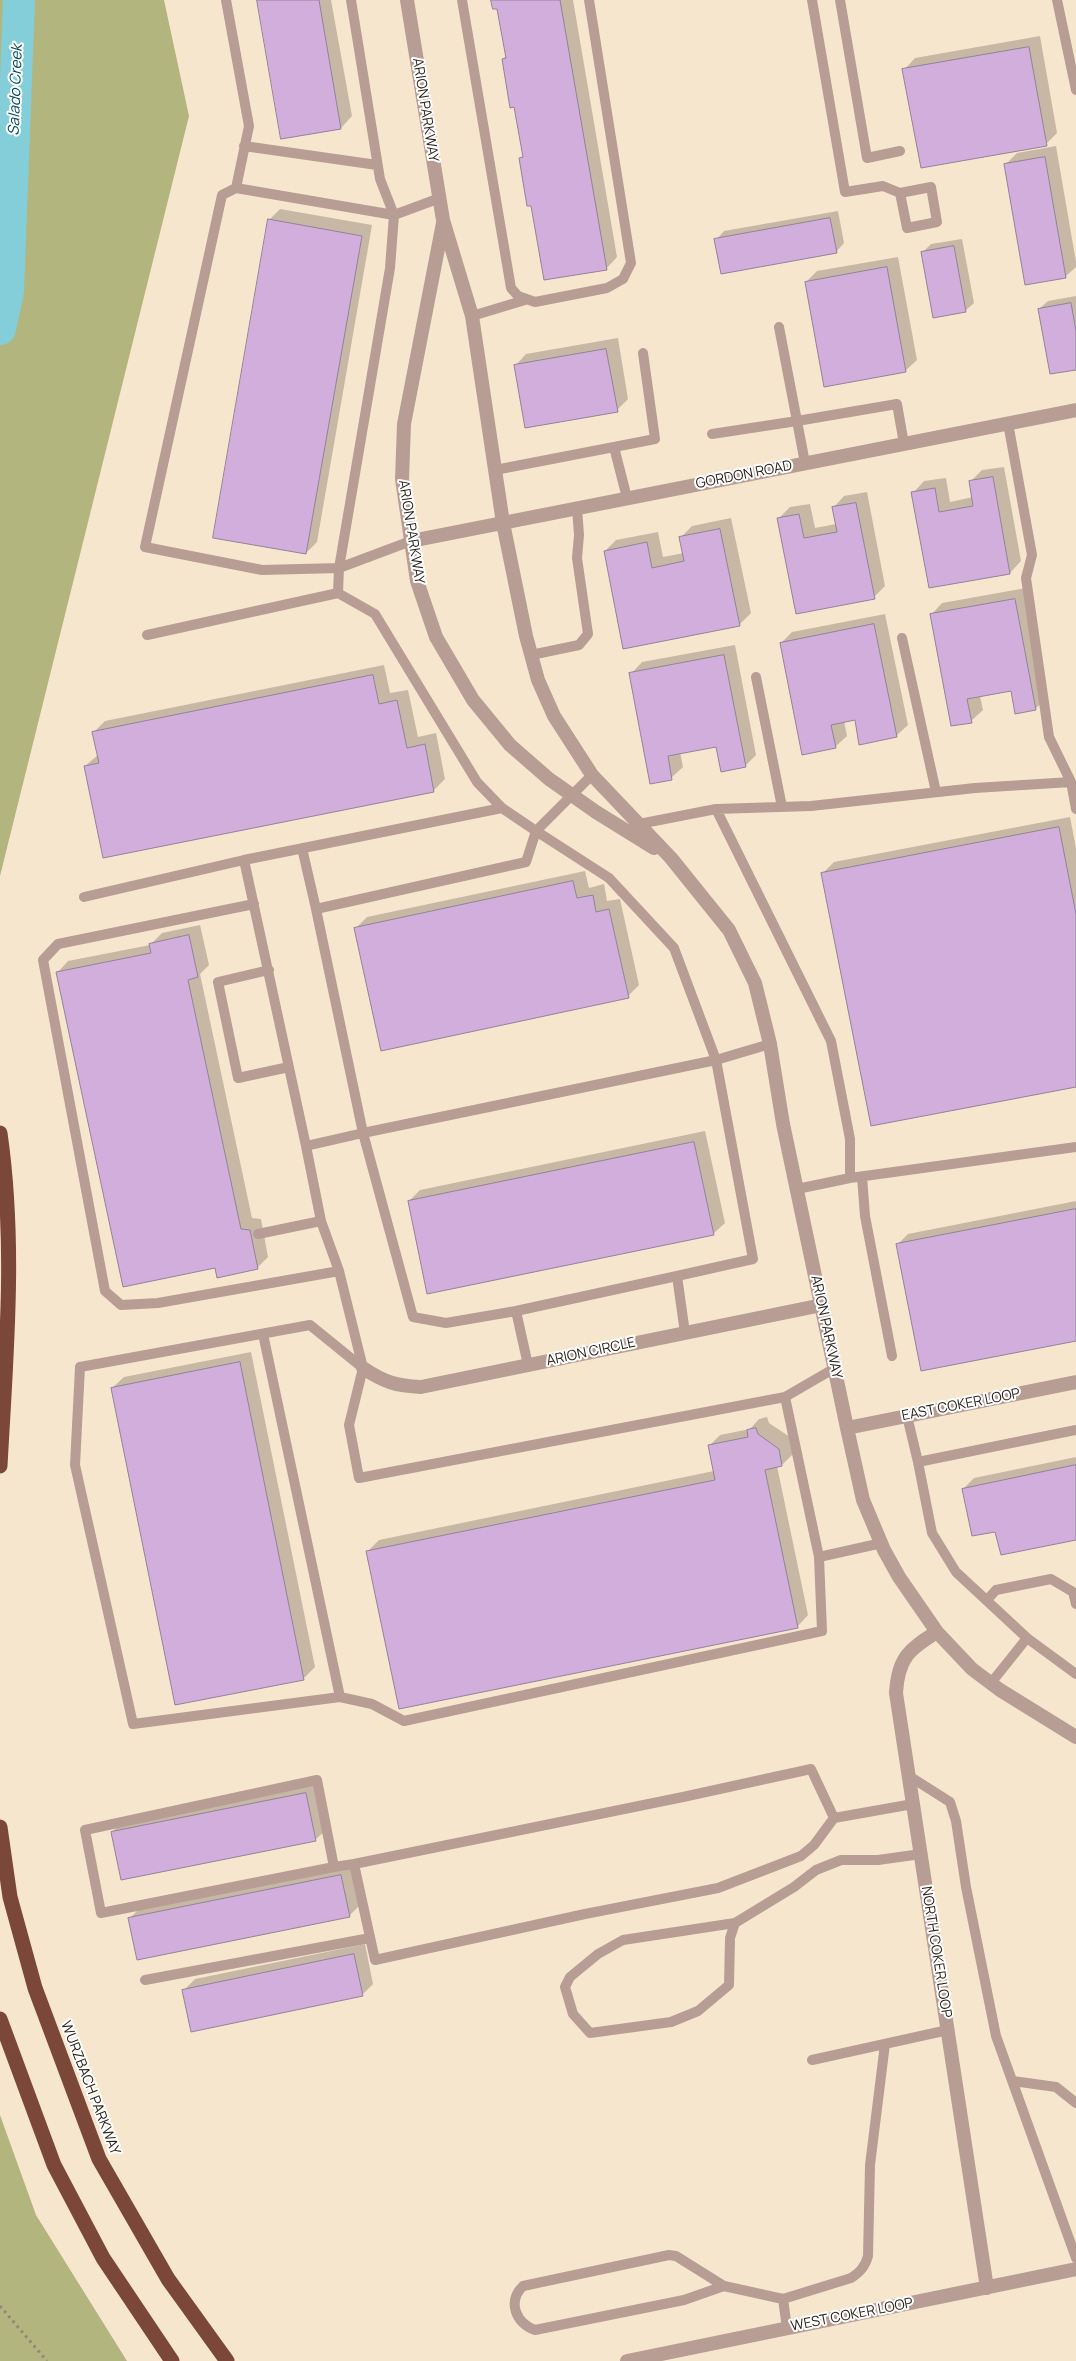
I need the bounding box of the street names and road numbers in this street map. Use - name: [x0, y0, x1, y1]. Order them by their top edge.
- street label: ARION PARKWAY: [408, 57, 442, 163]
- street label: GORDON ROAD: [694, 457, 794, 493]
- street label: ARION PARKWAY: [394, 479, 428, 585]
- street label: ARION PARKWAY: [807, 1274, 845, 1380]
- street label: ARION CIRCLE: [545, 1334, 637, 1370]
- street label: EAST COKER LOOP: [901, 1385, 1021, 1425]
- street label: NORTH COKER LOOP: [917, 1885, 955, 2019]
- street label: WURZBACH PARKWAY: [57, 2019, 123, 2157]
- street label: WEST COKER LOOP: [789, 2295, 915, 2335]

